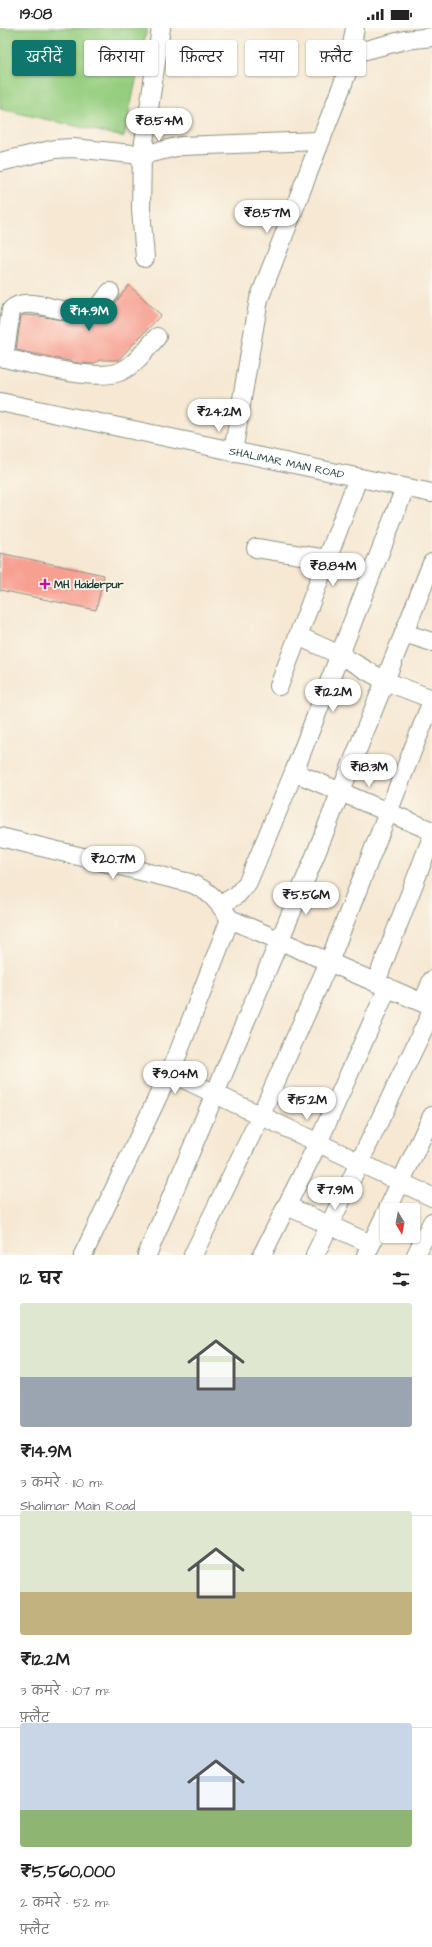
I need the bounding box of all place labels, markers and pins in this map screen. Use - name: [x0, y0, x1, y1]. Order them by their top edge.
- pin: ₹8.54M: [126, 108, 192, 142]
- pin: ₹8.57M: [234, 200, 300, 234]
- pin: ₹14.9M: [56, 298, 122, 332]
- pin: ₹24.2M: [186, 399, 252, 433]
- pin: ₹8.84M: [300, 553, 366, 587]
- place label: MH Haiderpur: [54, 577, 124, 593]
- marker: MH Haiderpur: [39, 578, 51, 590]
- pin: ₹12.2M: [300, 679, 366, 713]
- pin: ₹18.3M: [336, 754, 402, 788]
- pin: ₹20.7M: [80, 846, 146, 880]
- pin: ₹5.56M: [273, 882, 339, 916]
- pin: ₹9.04M: [142, 1061, 208, 1095]
- pin: ₹15.2M: [274, 1087, 340, 1121]
- pin: ₹7.9M: [307, 1177, 363, 1211]

